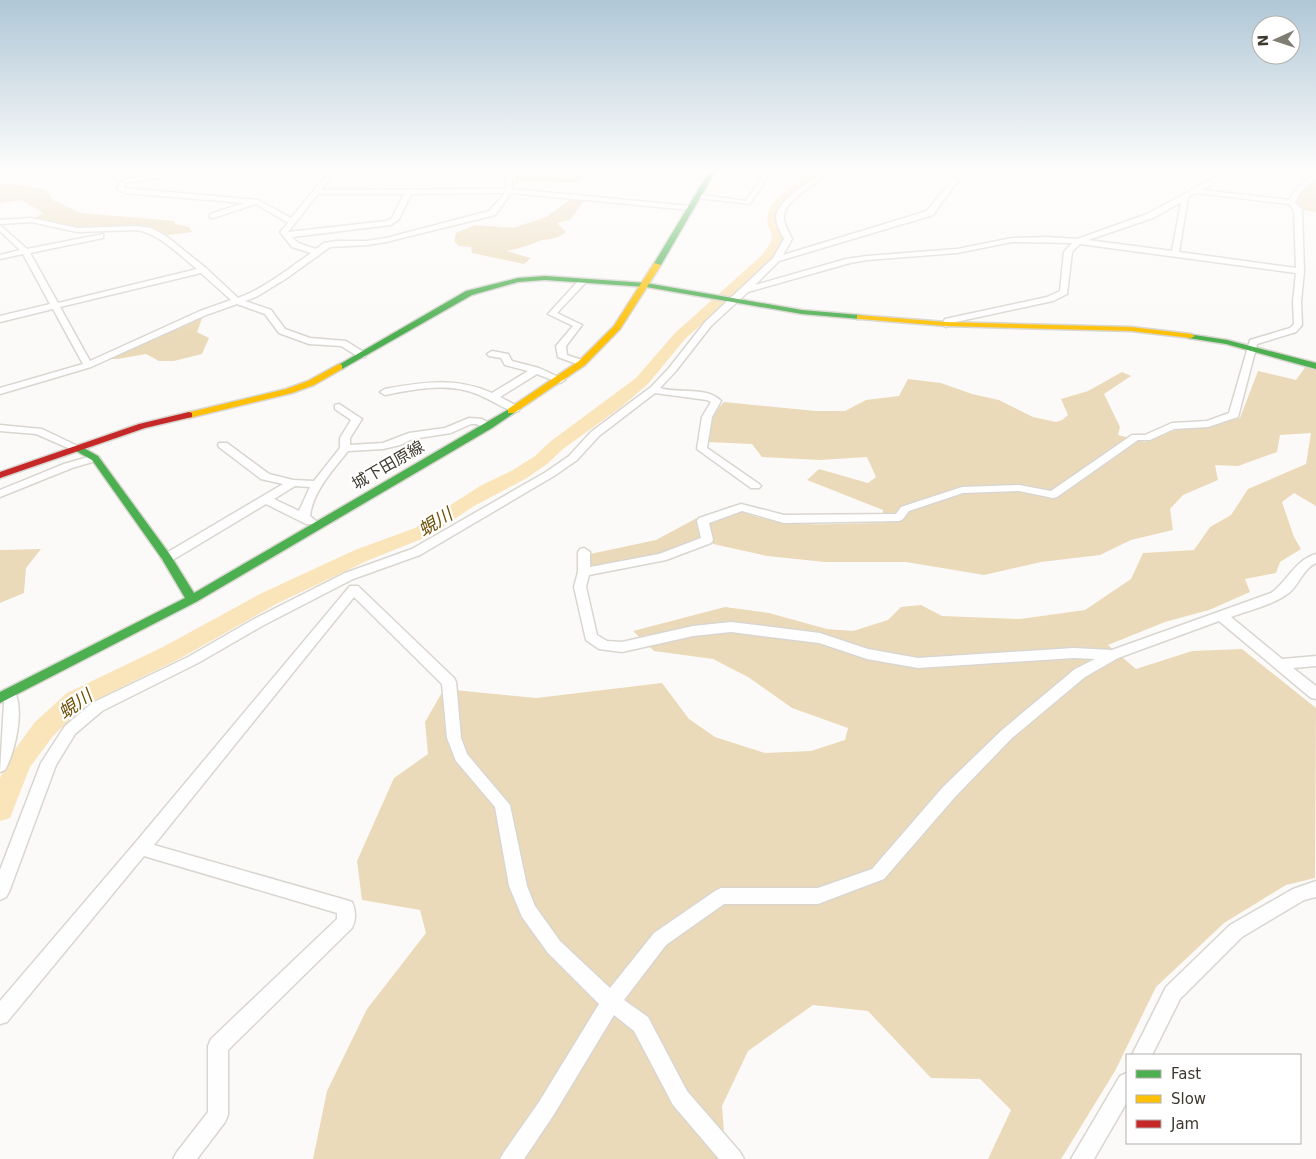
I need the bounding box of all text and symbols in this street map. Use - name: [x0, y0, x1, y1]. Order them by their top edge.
- north arrow: [1251, 15, 1301, 65]
- text: N: [1255, 34, 1271, 47]
- street label: 城下田原線: [349, 437, 427, 493]
- water label: 蜆川: [414, 502, 458, 540]
- water label: 蜆川: [54, 684, 97, 723]
- legend: [1126, 1054, 1301, 1144]
- text: Fast: [1171, 1065, 1201, 1083]
- text: Slow: [1171, 1090, 1206, 1108]
- text: Jam: [1170, 1115, 1199, 1133]

